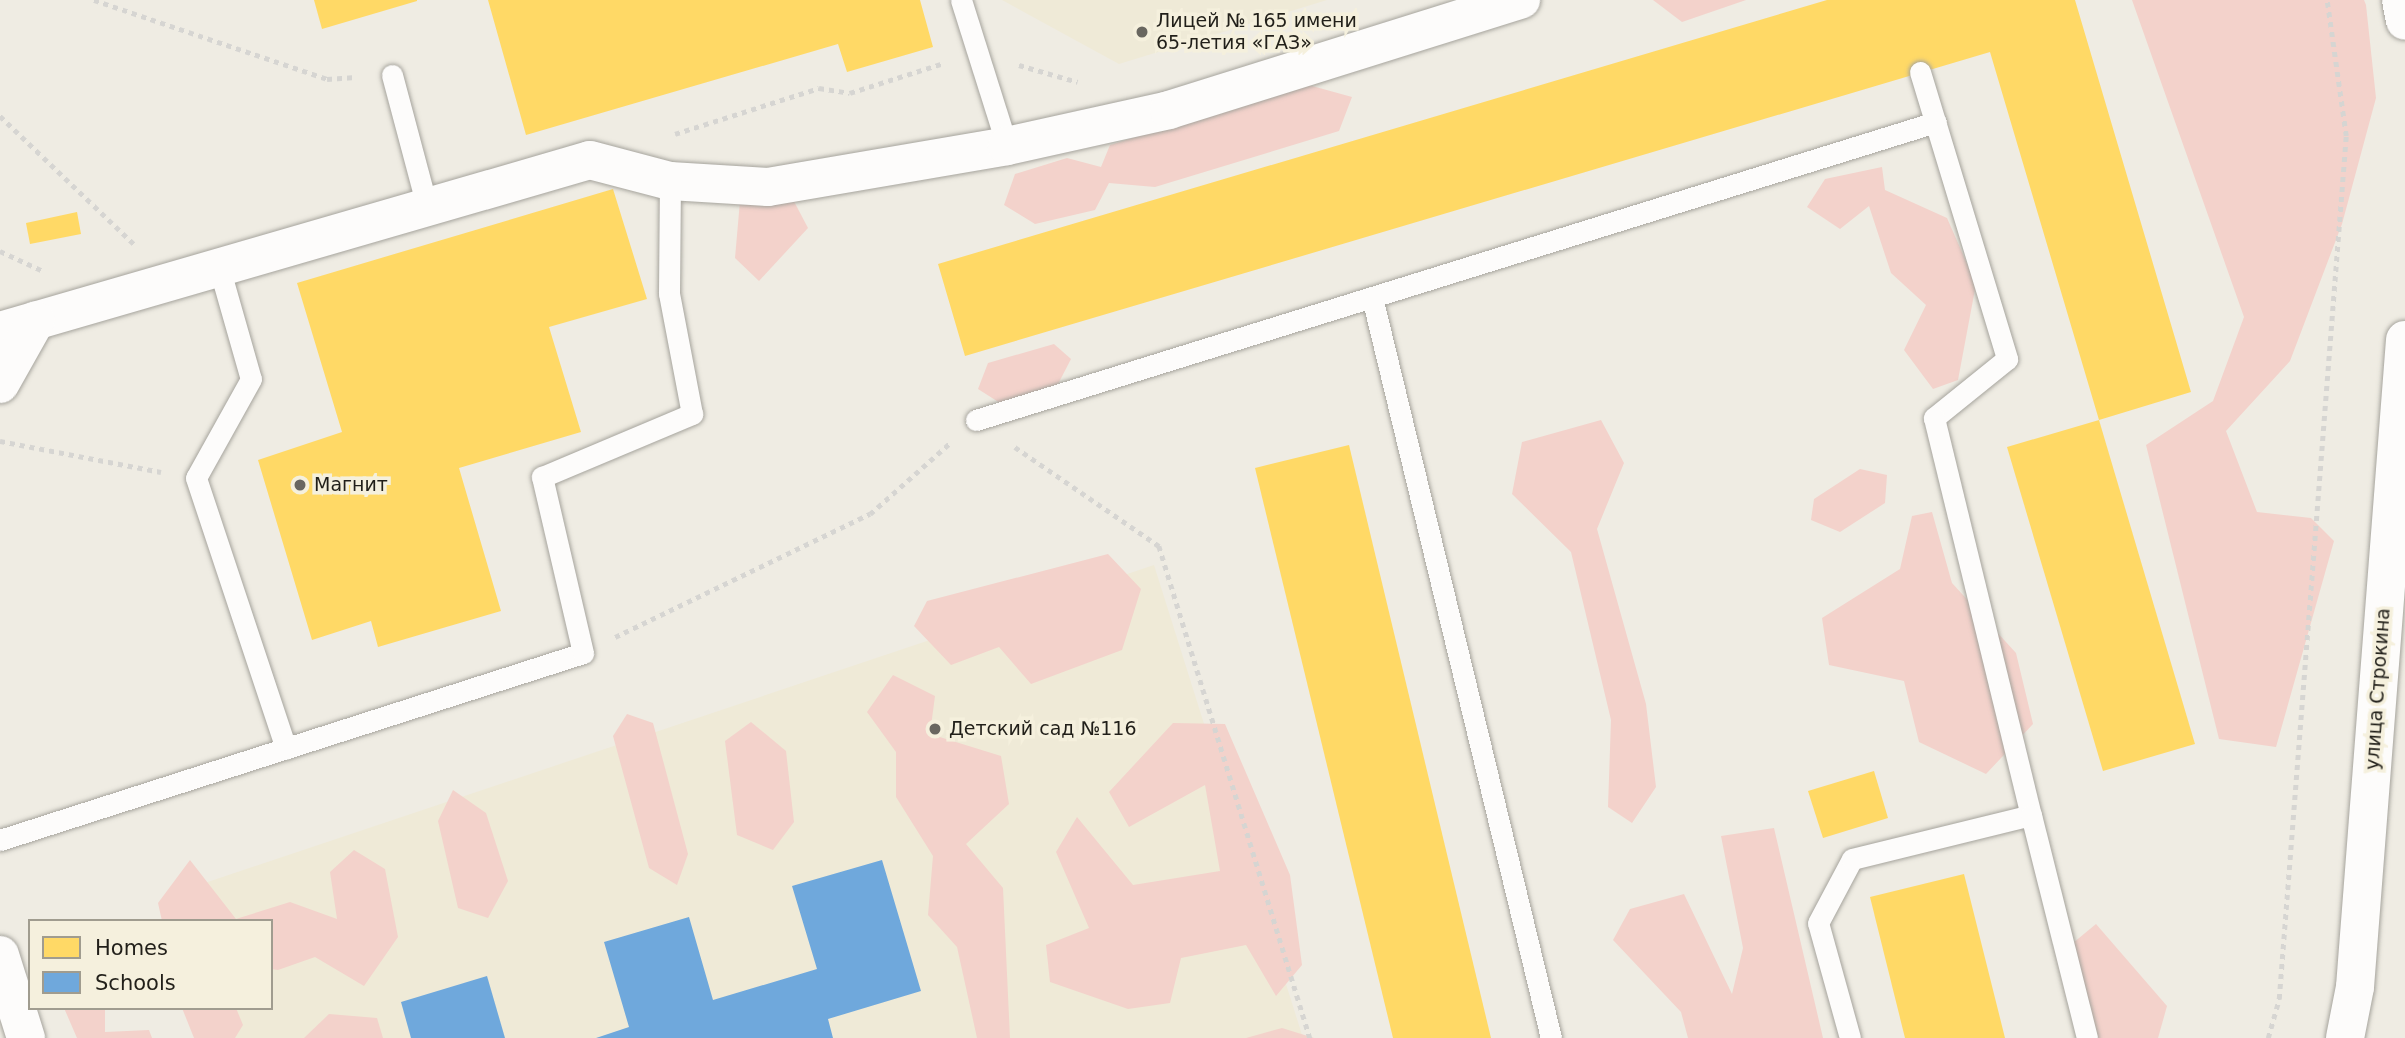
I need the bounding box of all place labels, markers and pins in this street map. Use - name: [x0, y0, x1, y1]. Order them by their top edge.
- place label: Лицей № 165 имени 65-летия «ГАЗ»: [1156, 10, 1357, 54]
- marker: Лицей № 165 имени 65-летия «ГАЗ»: [1134, 24, 1150, 40]
- place label: Магнит: [314, 474, 388, 496]
- marker: Магнит: [292, 477, 308, 493]
- place label: Детский сад №116: [949, 718, 1137, 740]
- marker: Детский сад №116: [927, 721, 943, 737]

